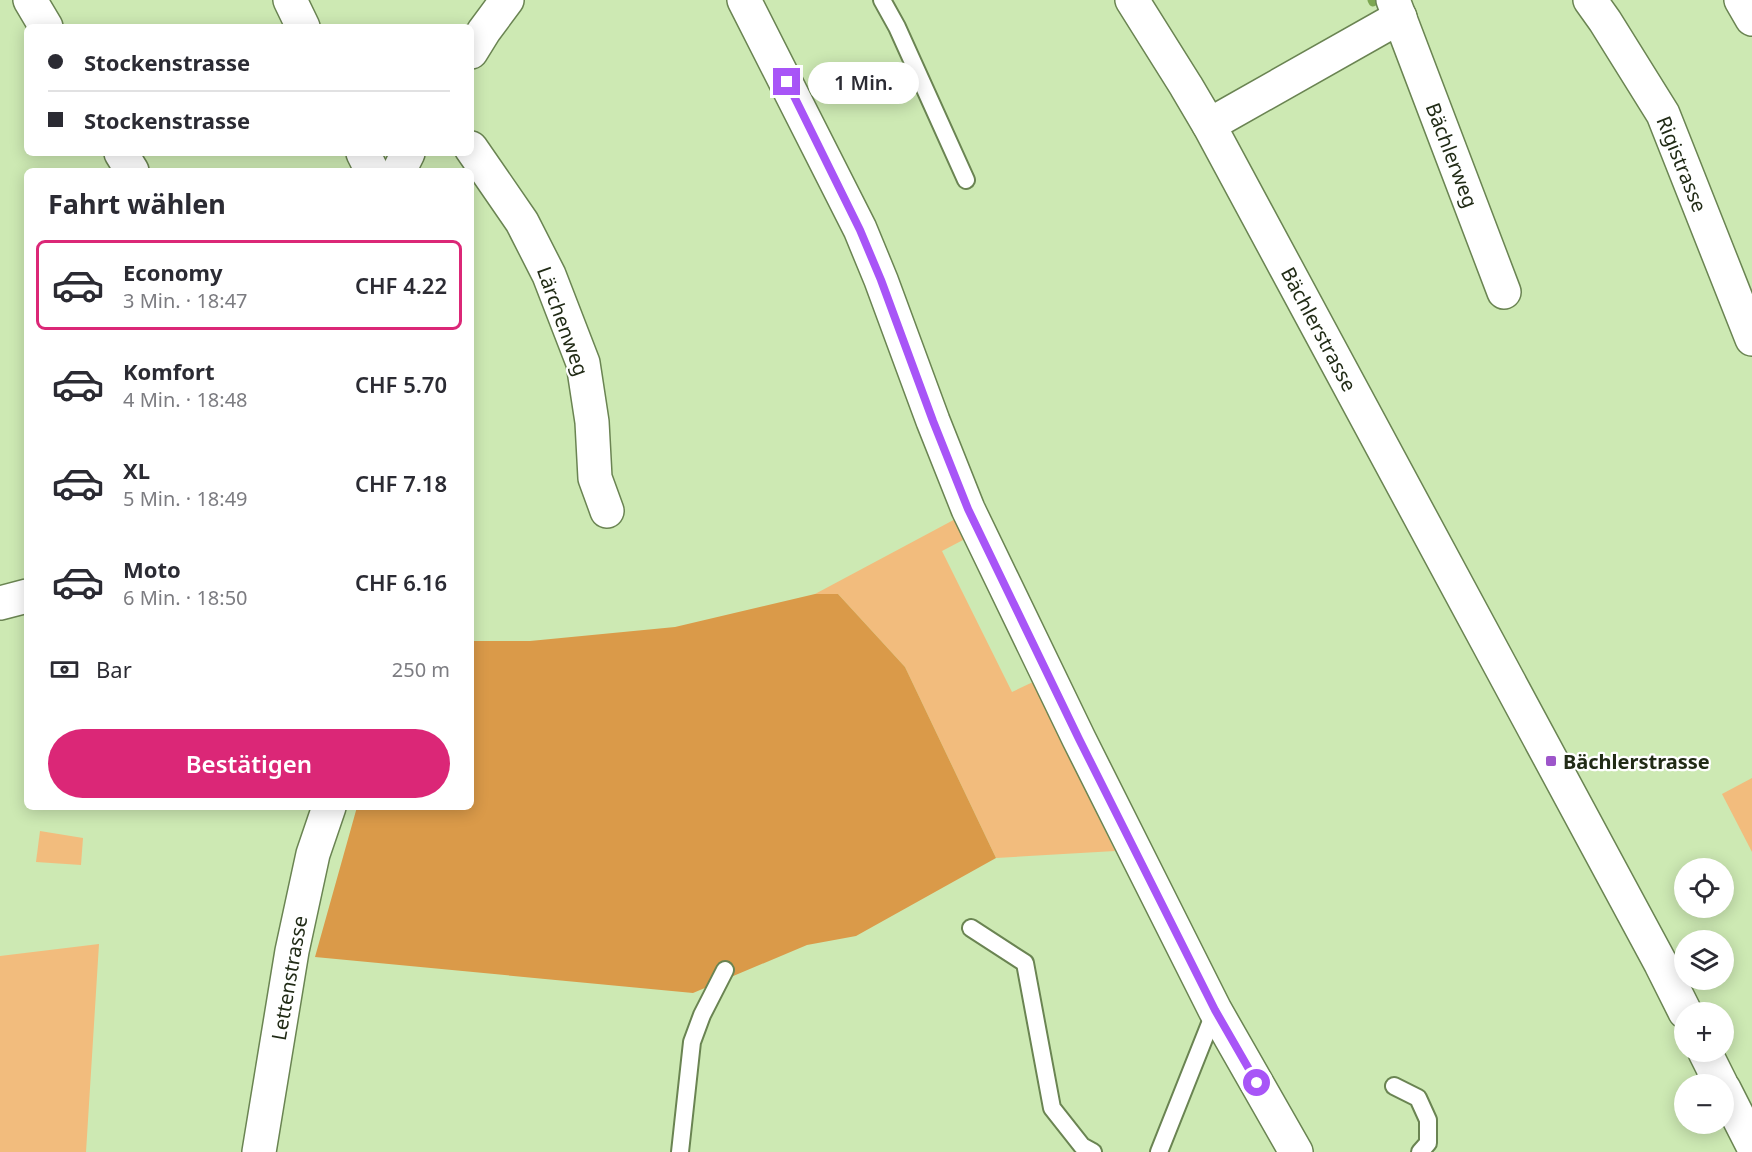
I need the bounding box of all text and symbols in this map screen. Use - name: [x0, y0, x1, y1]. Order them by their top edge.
- text: Stockenstrasse: [84, 47, 250, 77]
- callout: 1 Min.: [808, 61, 919, 103]
- route end: [773, 68, 800, 95]
- text: 1 Min.: [834, 69, 893, 96]
- street label: Bächlerweg: [1420, 99, 1484, 211]
- text: Stockenstrasse: [84, 105, 250, 135]
- street label: Rigistrasse: [1650, 112, 1714, 216]
- text: Fahrt wählen: [48, 185, 226, 222]
- text: Economy: [123, 257, 222, 287]
- icon: car: [51, 258, 105, 312]
- street label: Bächlerstrasse: [1275, 262, 1363, 396]
- street label: Lärchenweg: [531, 263, 595, 379]
- text: CHF 4.22: [355, 270, 447, 300]
- text: 3 Min. · 18:47: [123, 287, 248, 314]
- text: Komfort: [123, 356, 214, 386]
- icon: car: [51, 357, 105, 411]
- text: CHF 5.70: [355, 369, 447, 399]
- text: 4 Min. · 18:48: [123, 386, 248, 413]
- text: XL: [123, 455, 150, 485]
- icon: car: [51, 456, 105, 510]
- text: CHF 7.18: [355, 468, 447, 498]
- text: 5 Min. · 18:49: [123, 485, 248, 512]
- text: Moto: [123, 554, 181, 584]
- icon: car: [51, 555, 105, 609]
- text: CHF 6.16: [355, 567, 447, 597]
- text: 6 Min. · 18:50: [123, 584, 248, 611]
- icon: cash: [48, 653, 81, 686]
- text: Bar: [96, 654, 132, 684]
- text: 250 m: [392, 656, 450, 683]
- button: Bestätigen: [48, 729, 450, 798]
- place label: Bächlerstrasse: [1563, 748, 1710, 775]
- marker: Bächlerstrasse: [1544, 754, 1558, 768]
- map controls: [1674, 858, 1734, 1134]
- button: locate: [1674, 858, 1734, 918]
- street label: Lettenstrasse: [265, 914, 313, 1042]
- button: layers: [1674, 930, 1734, 990]
- button: +: [1674, 1002, 1734, 1062]
- route start: [1243, 1069, 1270, 1096]
- button: −: [1674, 1074, 1734, 1134]

